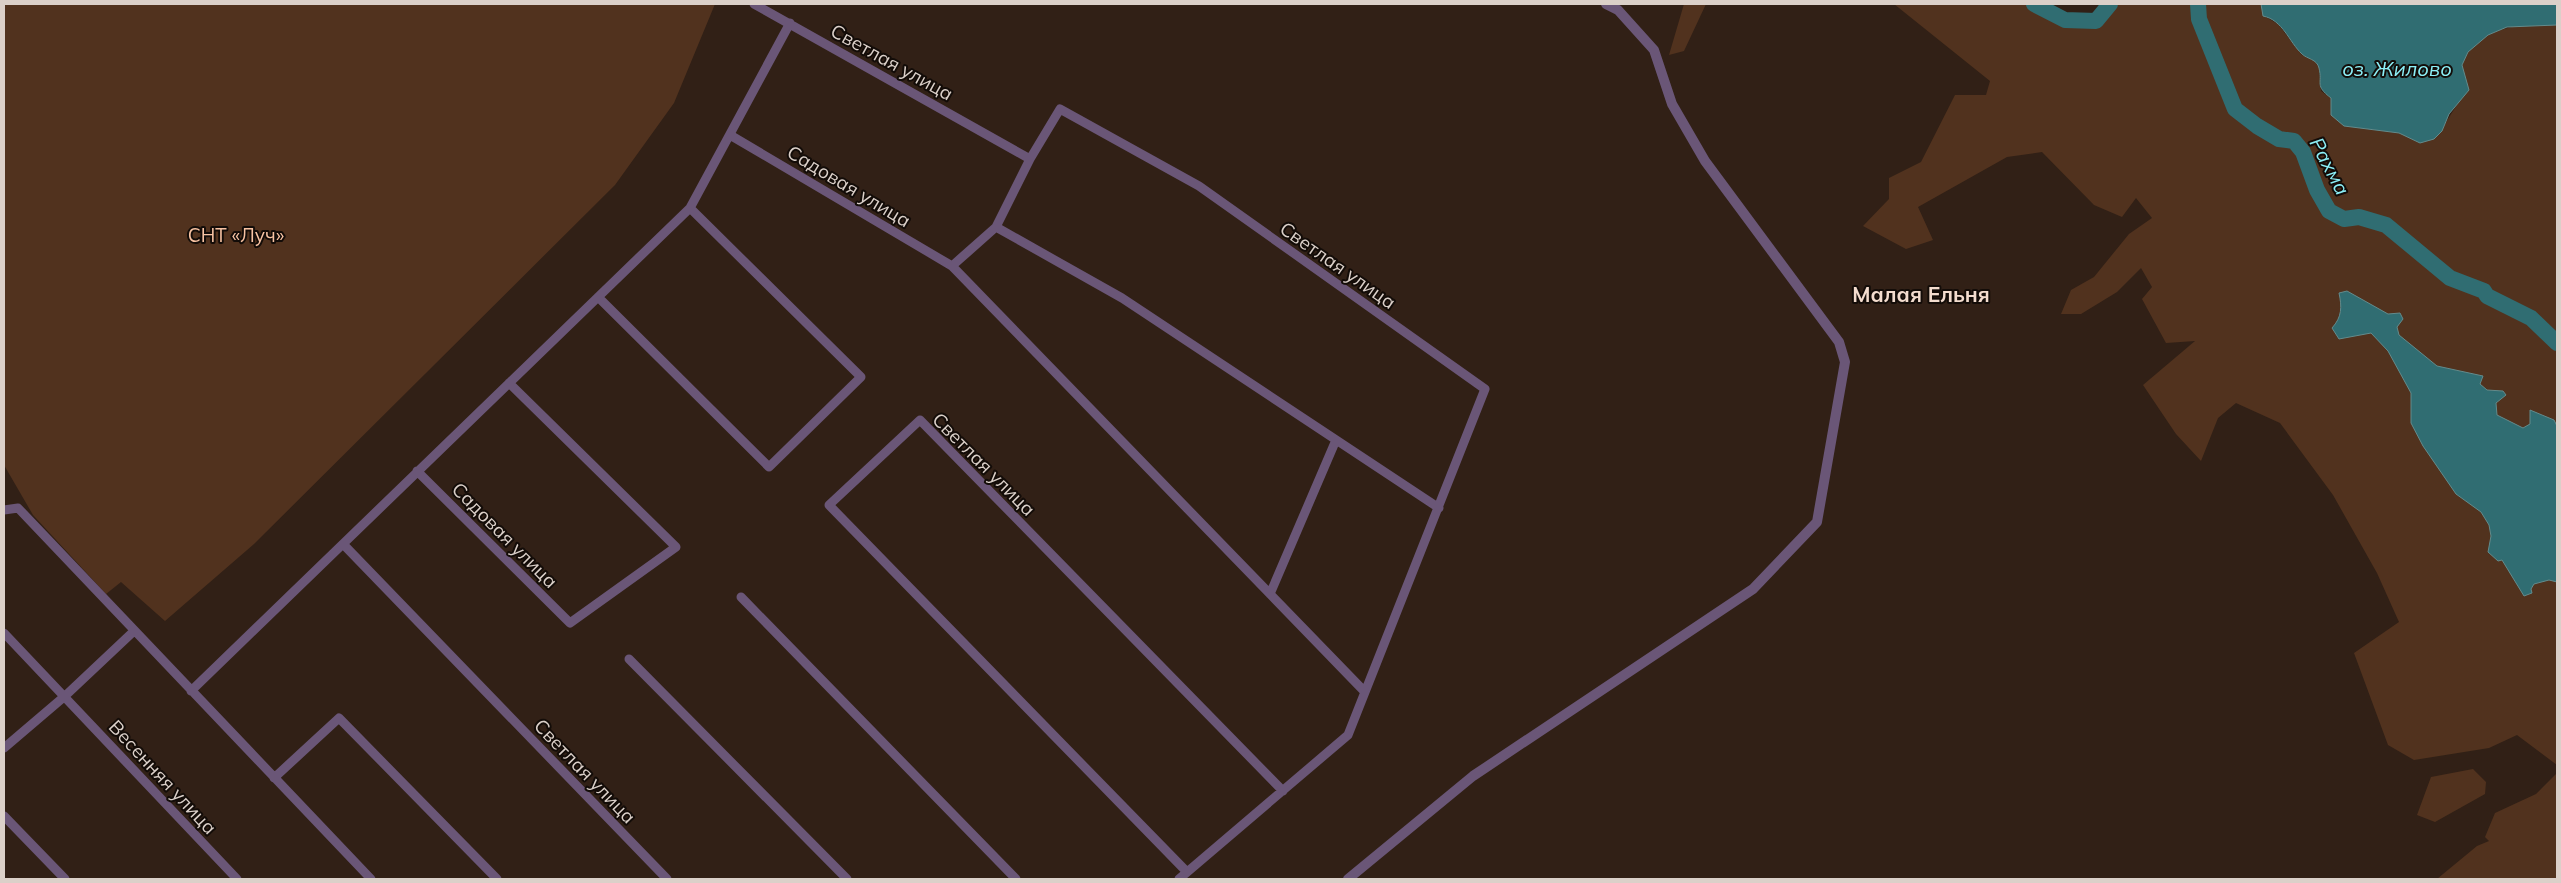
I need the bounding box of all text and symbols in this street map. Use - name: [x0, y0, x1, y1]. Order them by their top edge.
- street label: Светлая улица: [827, 18, 957, 106]
- water label: оз. Жилово: [2342, 56, 2452, 81]
- water label: Рахма: [2305, 133, 2355, 199]
- street label: Садовая улица: [783, 140, 915, 232]
- street label: Светлая улица: [1275, 216, 1401, 314]
- park label: СНТ «Луч»: [188, 223, 284, 247]
- district label: Малая Ельня: [1852, 281, 1990, 307]
- street label: Светлая улица: [927, 407, 1041, 521]
- street label: Садовая улица: [447, 477, 563, 593]
- street label: Светлая улица: [529, 714, 641, 828]
- street label: Весенняя улица: [104, 715, 222, 839]

